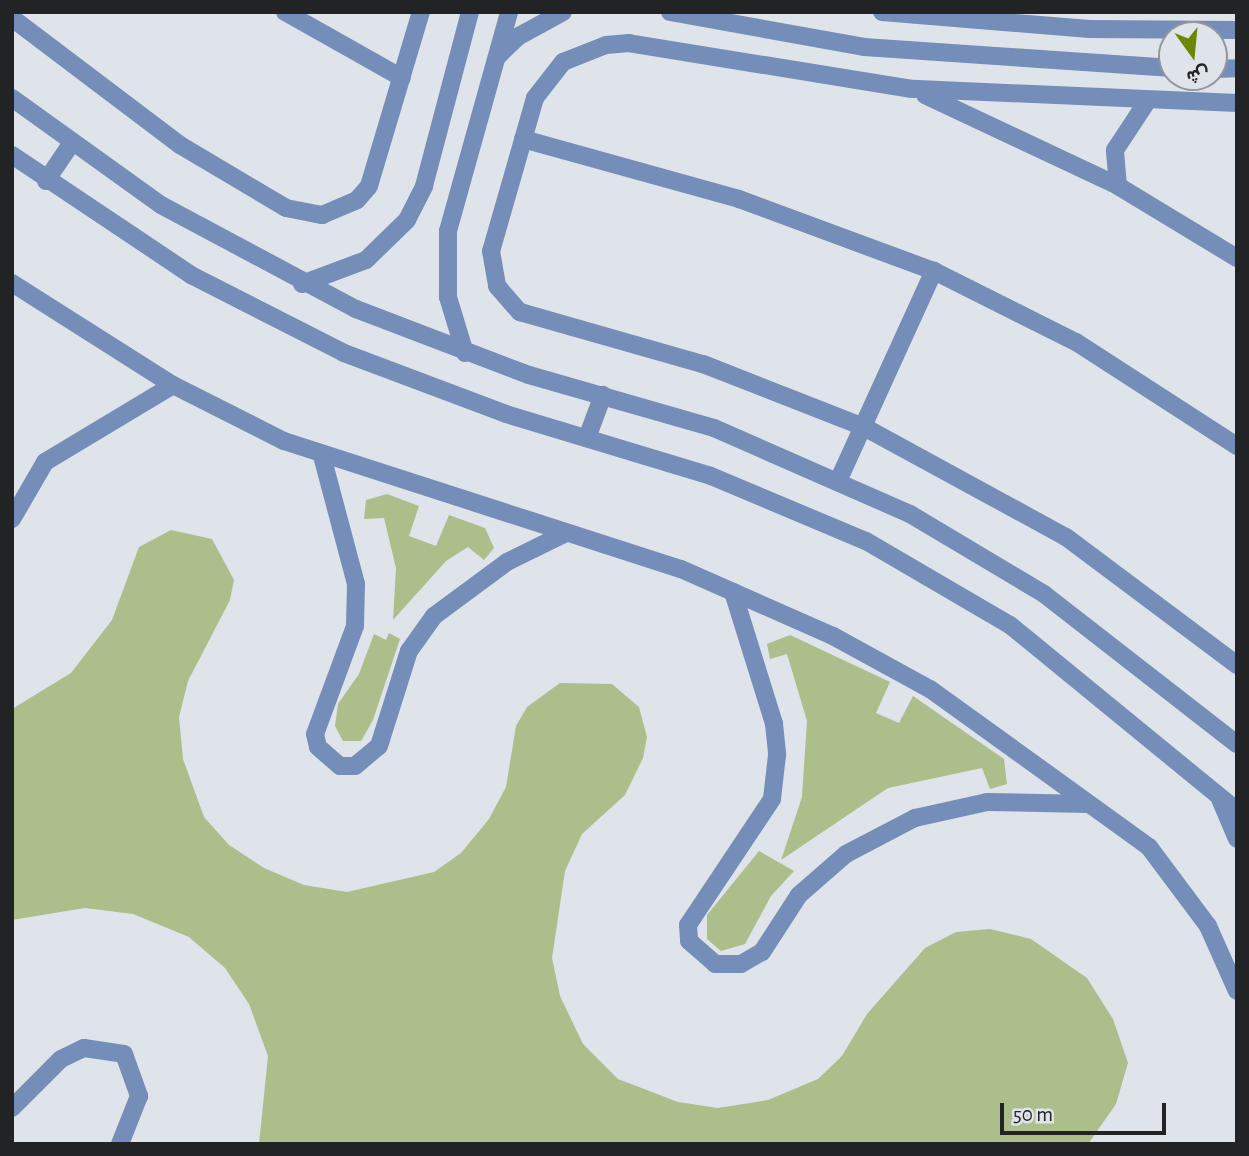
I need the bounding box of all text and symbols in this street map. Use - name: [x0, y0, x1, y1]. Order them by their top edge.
- north arrow: [1158, 21, 1228, 91]
- text: ش: [1185, 63, 1212, 87]
- scale bar: [1004, 1090, 1170, 1134]
- text: 50 m: [1013, 1104, 1053, 1125]

